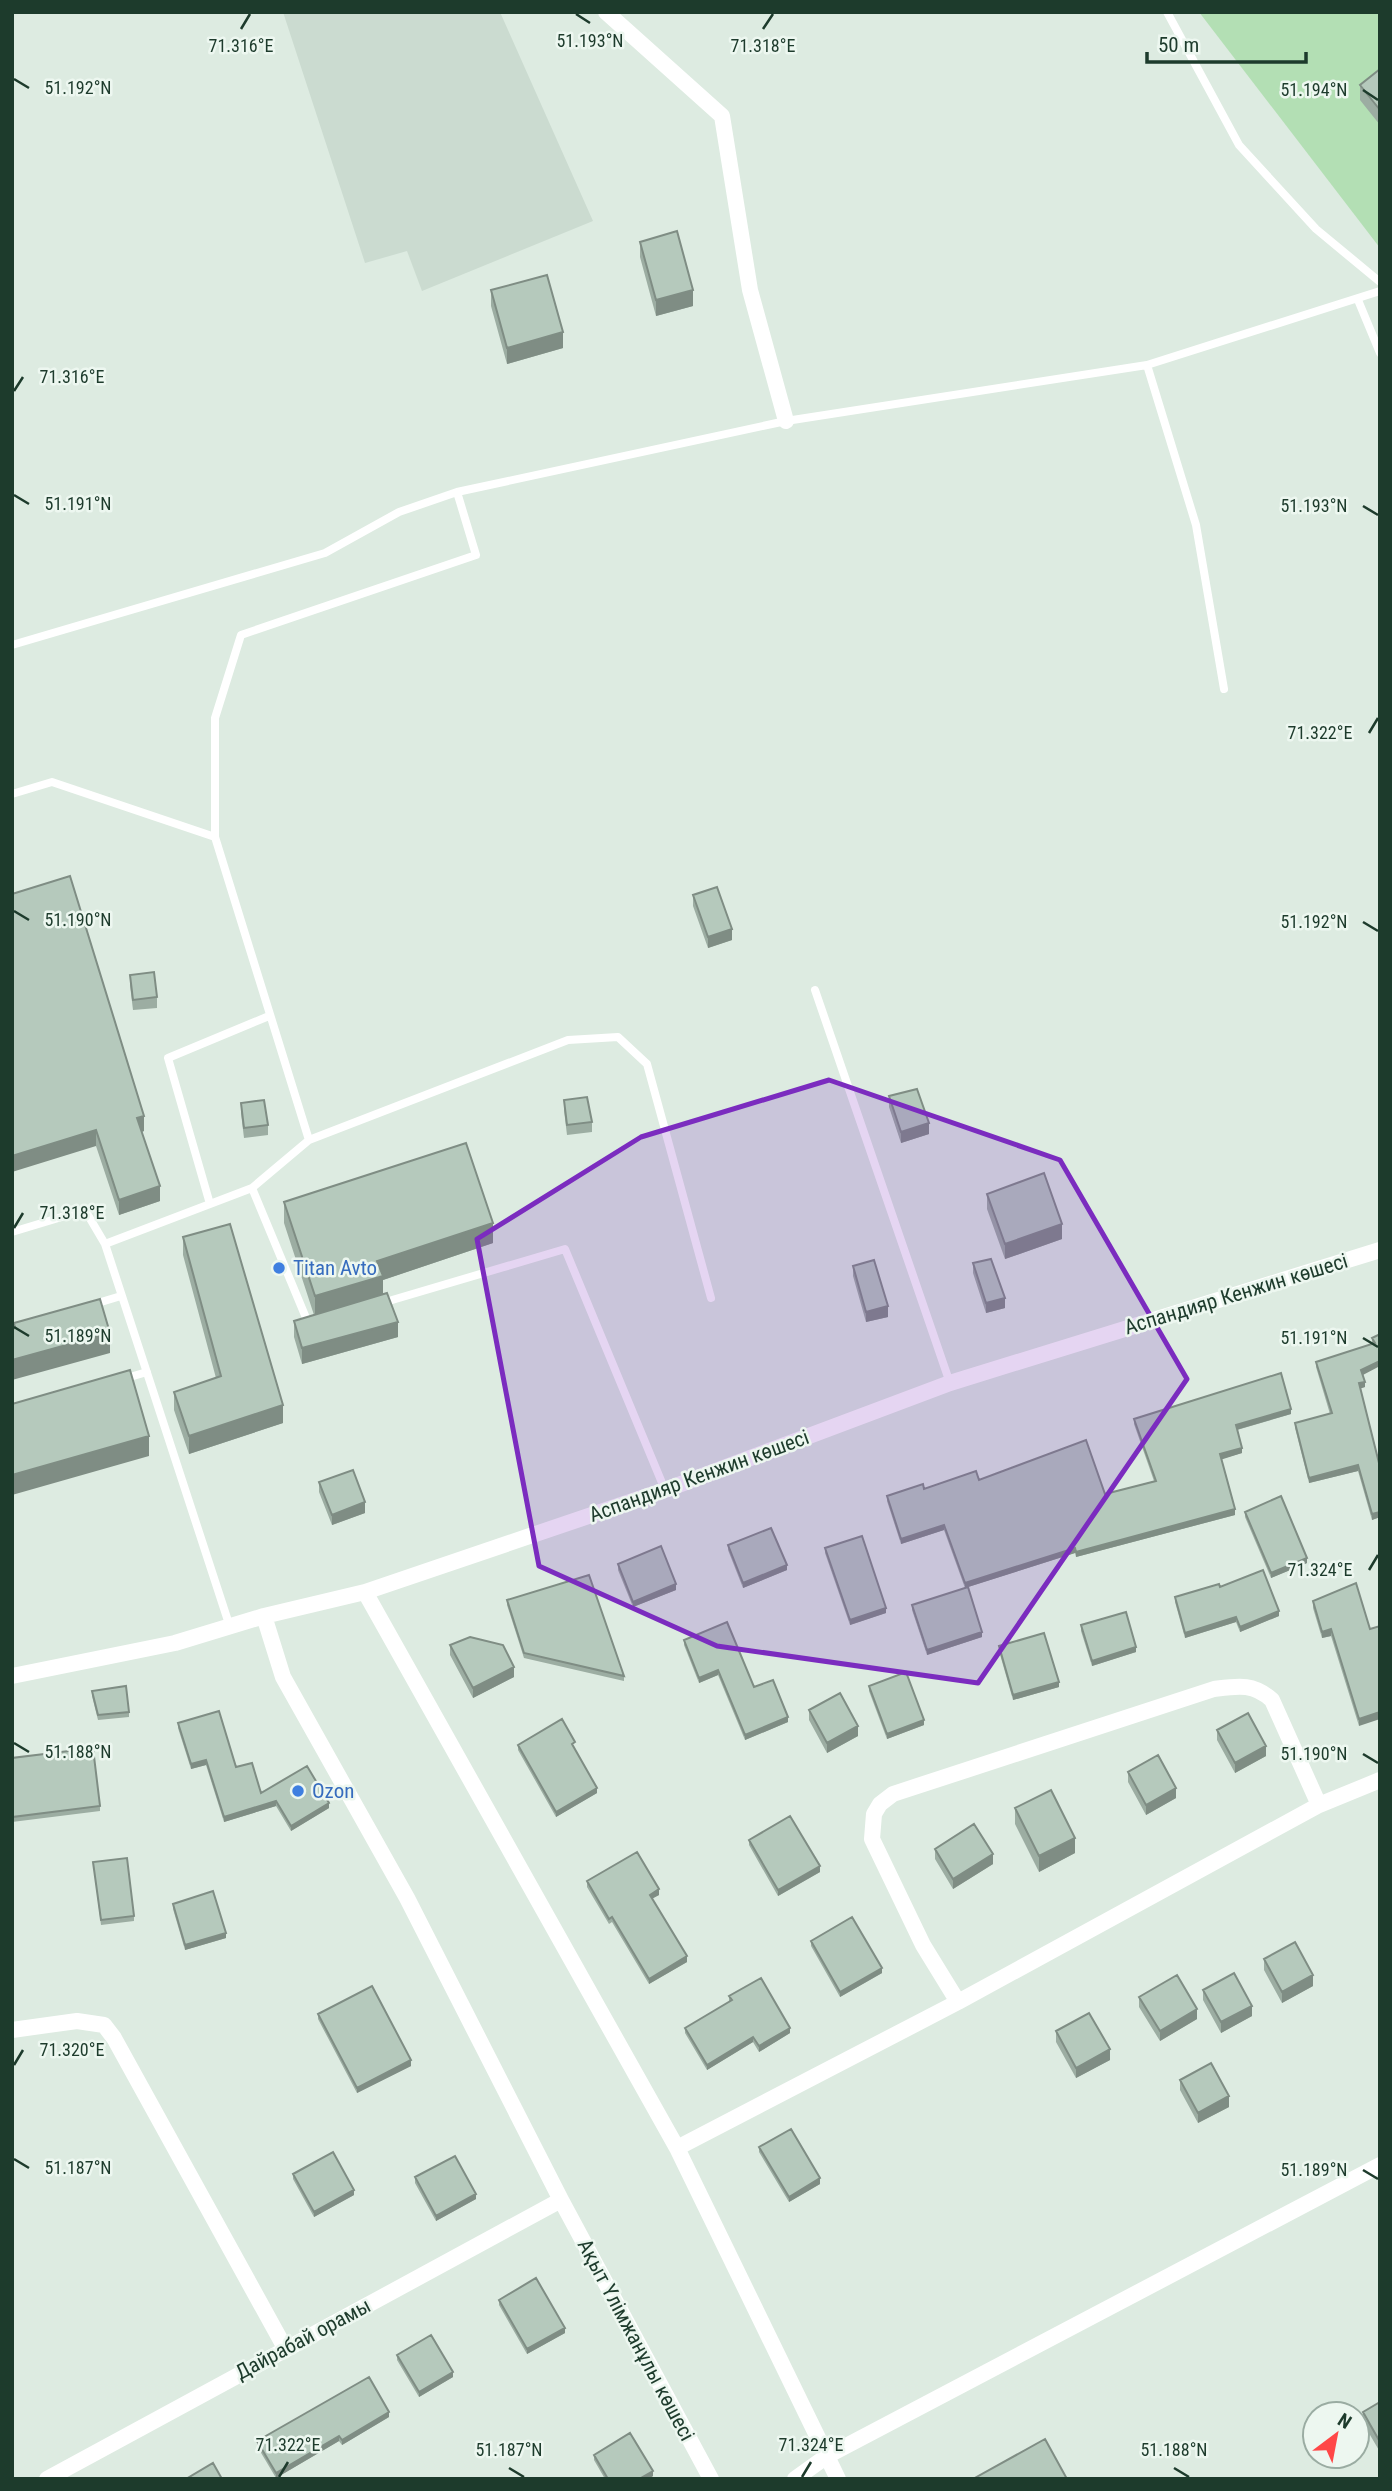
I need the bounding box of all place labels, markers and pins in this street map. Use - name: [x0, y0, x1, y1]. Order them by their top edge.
- place label: Titan Avto: [293, 1256, 377, 1280]
- marker: Titan Avto: [271, 1260, 287, 1276]
- place label: Ozon: [312, 1779, 354, 1803]
- marker: Ozon: [290, 1783, 306, 1799]

